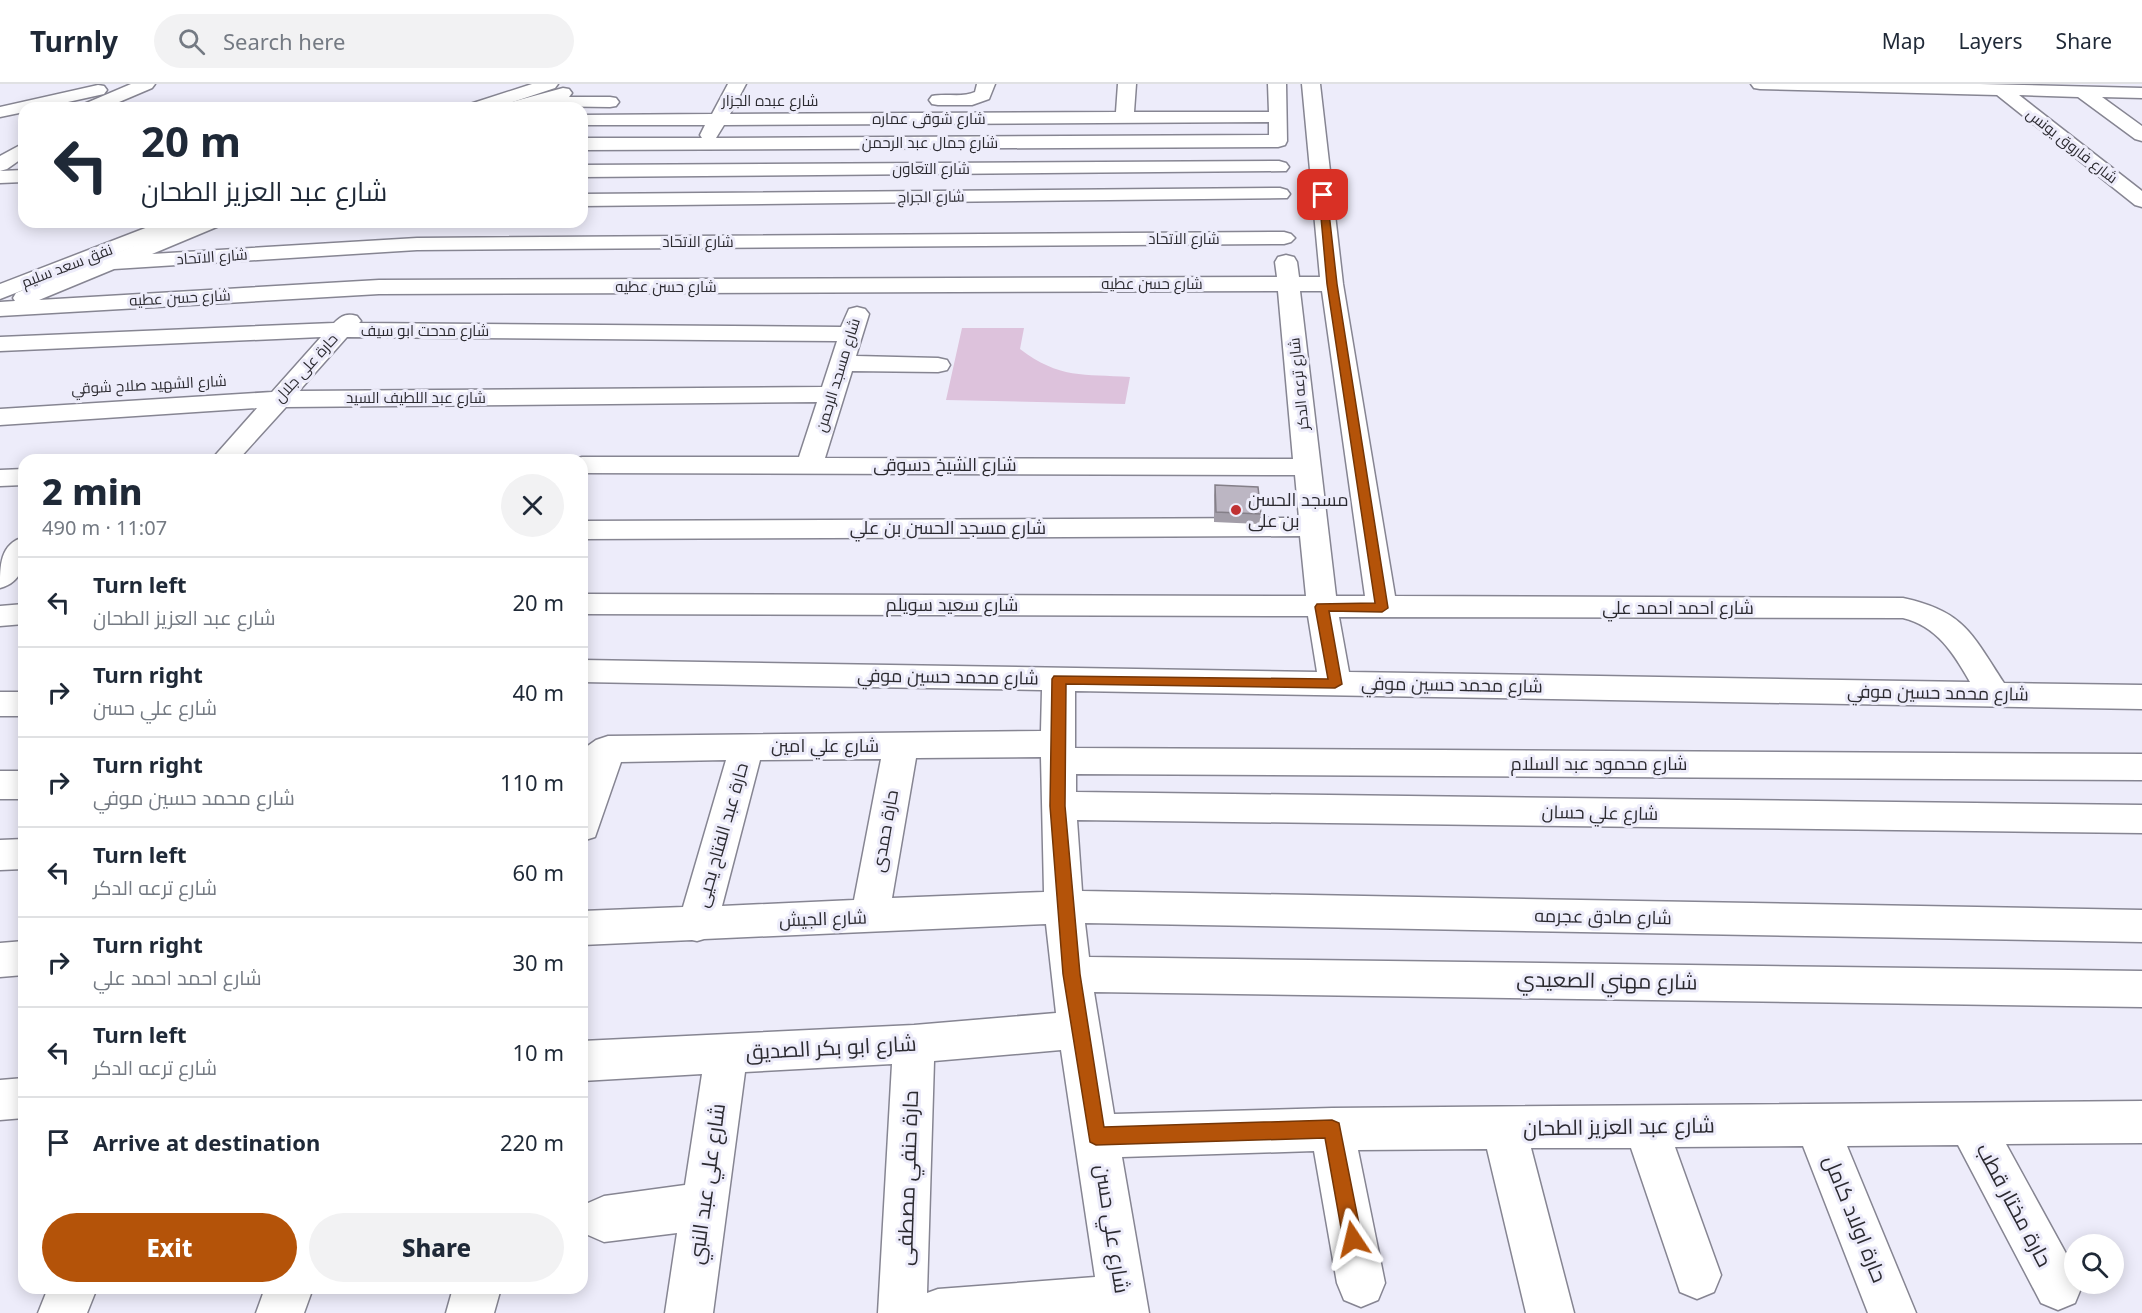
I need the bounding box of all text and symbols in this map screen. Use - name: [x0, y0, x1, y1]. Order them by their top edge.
- search box: [154, 14, 574, 68]
- text: Turnly: [30, 22, 118, 60]
- icon: search: [175, 25, 208, 58]
- text: Search here: [223, 26, 345, 56]
- text: Map: [1882, 27, 1926, 55]
- text: Layers: [1959, 27, 2023, 55]
- text: Share: [2056, 27, 2112, 55]
- street label: شارع عبده الجزار: [721, 90, 818, 112]
- street label: شارع فاروق يونس: [2022, 103, 2122, 189]
- street label: شارع شوقى عماره: [872, 108, 986, 130]
- text: 20 m: [141, 112, 241, 169]
- icon: left: [42, 126, 120, 204]
- street label: شارع جمال عبد الرحمن: [862, 132, 998, 154]
- street label: شارع التعاون: [892, 158, 970, 180]
- pin: [1297, 169, 1348, 220]
- text: شارع عبد العزيز الطحان: [141, 172, 387, 209]
- icon: arrive: [1306, 178, 1339, 211]
- street label: شارع الجراج: [897, 185, 965, 209]
- street label: شارع الاتحاد: [1148, 228, 1220, 250]
- street label: شارع الاتحاد: [662, 231, 734, 253]
- street label: نفق سعد سليم: [18, 239, 115, 293]
- street label: شارع الاتحاد: [176, 244, 248, 270]
- street label: شارع حسن عطيه: [1101, 273, 1203, 295]
- street label: شارع حسن عطيه: [615, 276, 717, 298]
- street label: شارع حسن عطيه: [129, 284, 231, 312]
- street label: شارع مسجد الرحمن: [810, 315, 866, 435]
- street label: شارع مدحت ابو سيف: [361, 320, 489, 342]
- street label: حارة على جلال: [269, 329, 342, 407]
- street label: شارع ترعه الدكر: [1283, 337, 1315, 432]
- street label: شارع الشهيد صلاح شوقي: [71, 370, 227, 401]
- street label: شارع عبد اللطيف السيد: [346, 387, 486, 409]
- street label: شارع الشيخ دسوقى: [873, 452, 1017, 477]
- text: 2 min: [42, 467, 143, 516]
- button: close: [501, 474, 564, 537]
- place label: مسجد الحسن بن على: [1248, 487, 1349, 532]
- marker: مسجد الحسن بن على: [1229, 503, 1243, 517]
- text: 490 m · 11:07: [42, 514, 167, 541]
- street label: شارع مسجد الحسن بن علي: [850, 515, 1046, 542]
- text: Turn left: [93, 569, 187, 599]
- icon: left: [42, 586, 75, 619]
- text: 20 m: [513, 587, 564, 617]
- street label: شارع سعيد سويلم: [886, 592, 1018, 617]
- street label: شارع احمد احمد علي: [1602, 595, 1754, 622]
- text: شارع عبد العزيز الطحان: [93, 604, 275, 631]
- text: Turn right: [93, 659, 203, 689]
- street label: شارع محمد حسين موفي: [857, 662, 1039, 693]
- street label: شارع محمد حسين موفي: [1361, 670, 1543, 701]
- icon: right: [42, 676, 75, 709]
- text: 40 m: [513, 677, 564, 707]
- street label: شارع محمد حسين موفي: [1847, 678, 2029, 709]
- text: شارع علي حسن: [93, 694, 217, 721]
- street label: شارع علي امين: [771, 733, 879, 760]
- text: Turn right: [93, 749, 203, 779]
- street label: شارع محمود عبد السلام: [1511, 751, 1687, 776]
- street label: حارة عبد الفتاح يحيى: [689, 760, 754, 910]
- icon: right: [42, 766, 75, 799]
- text: 110 m: [500, 767, 564, 797]
- text: شارع محمد حسين موفي: [93, 784, 295, 811]
- street label: حارة حمدى: [865, 788, 903, 874]
- street label: شارع علي حسان: [1541, 799, 1659, 828]
- text: Turn left: [93, 839, 187, 869]
- icon: left: [42, 856, 75, 889]
- text: 60 m: [513, 857, 564, 887]
- text: شارع ترعه الدكر: [93, 874, 217, 901]
- street label: شارع صادق عجرمه: [1534, 903, 1672, 930]
- street label: شارع الجيش: [779, 904, 867, 933]
- text: Turn right: [93, 929, 203, 959]
- icon: right: [42, 946, 75, 979]
- text: 30 m: [513, 947, 564, 977]
- text: شارع احمد احمد علي: [93, 964, 262, 991]
- street label: شارع مهني الصعيدي: [1516, 964, 1698, 999]
- text: Turn left: [93, 1019, 187, 1049]
- street label: شارع ابو بكر الصديق: [745, 1029, 917, 1066]
- icon: left: [42, 1036, 75, 1069]
- text: 10 m: [513, 1037, 564, 1067]
- text: شارع ترعه الدكر: [93, 1054, 217, 1081]
- street label: حارة حنفي مصطفى: [890, 1090, 927, 1266]
- street label: شارع علي عبد النبي: [681, 1102, 734, 1267]
- street label: شارع عبد العزيز الطحان: [1523, 1110, 1715, 1143]
- icon: arrive: [42, 1126, 75, 1159]
- text: Arrive at destination: [93, 1127, 320, 1157]
- text: 220 m: [500, 1127, 564, 1157]
- street label: حارة مختار قطب: [1971, 1138, 2059, 1271]
- street label: حارة اولاد كامل: [1818, 1151, 1894, 1286]
- street label: شارع علي حسن: [1086, 1162, 1137, 1296]
- position arrow: [1321, 1207, 1385, 1271]
- button: Exit: [42, 1213, 297, 1282]
- button: Share: [309, 1213, 564, 1282]
- map controls: [2064, 1234, 2124, 1294]
- button: search: [2064, 1234, 2124, 1294]

